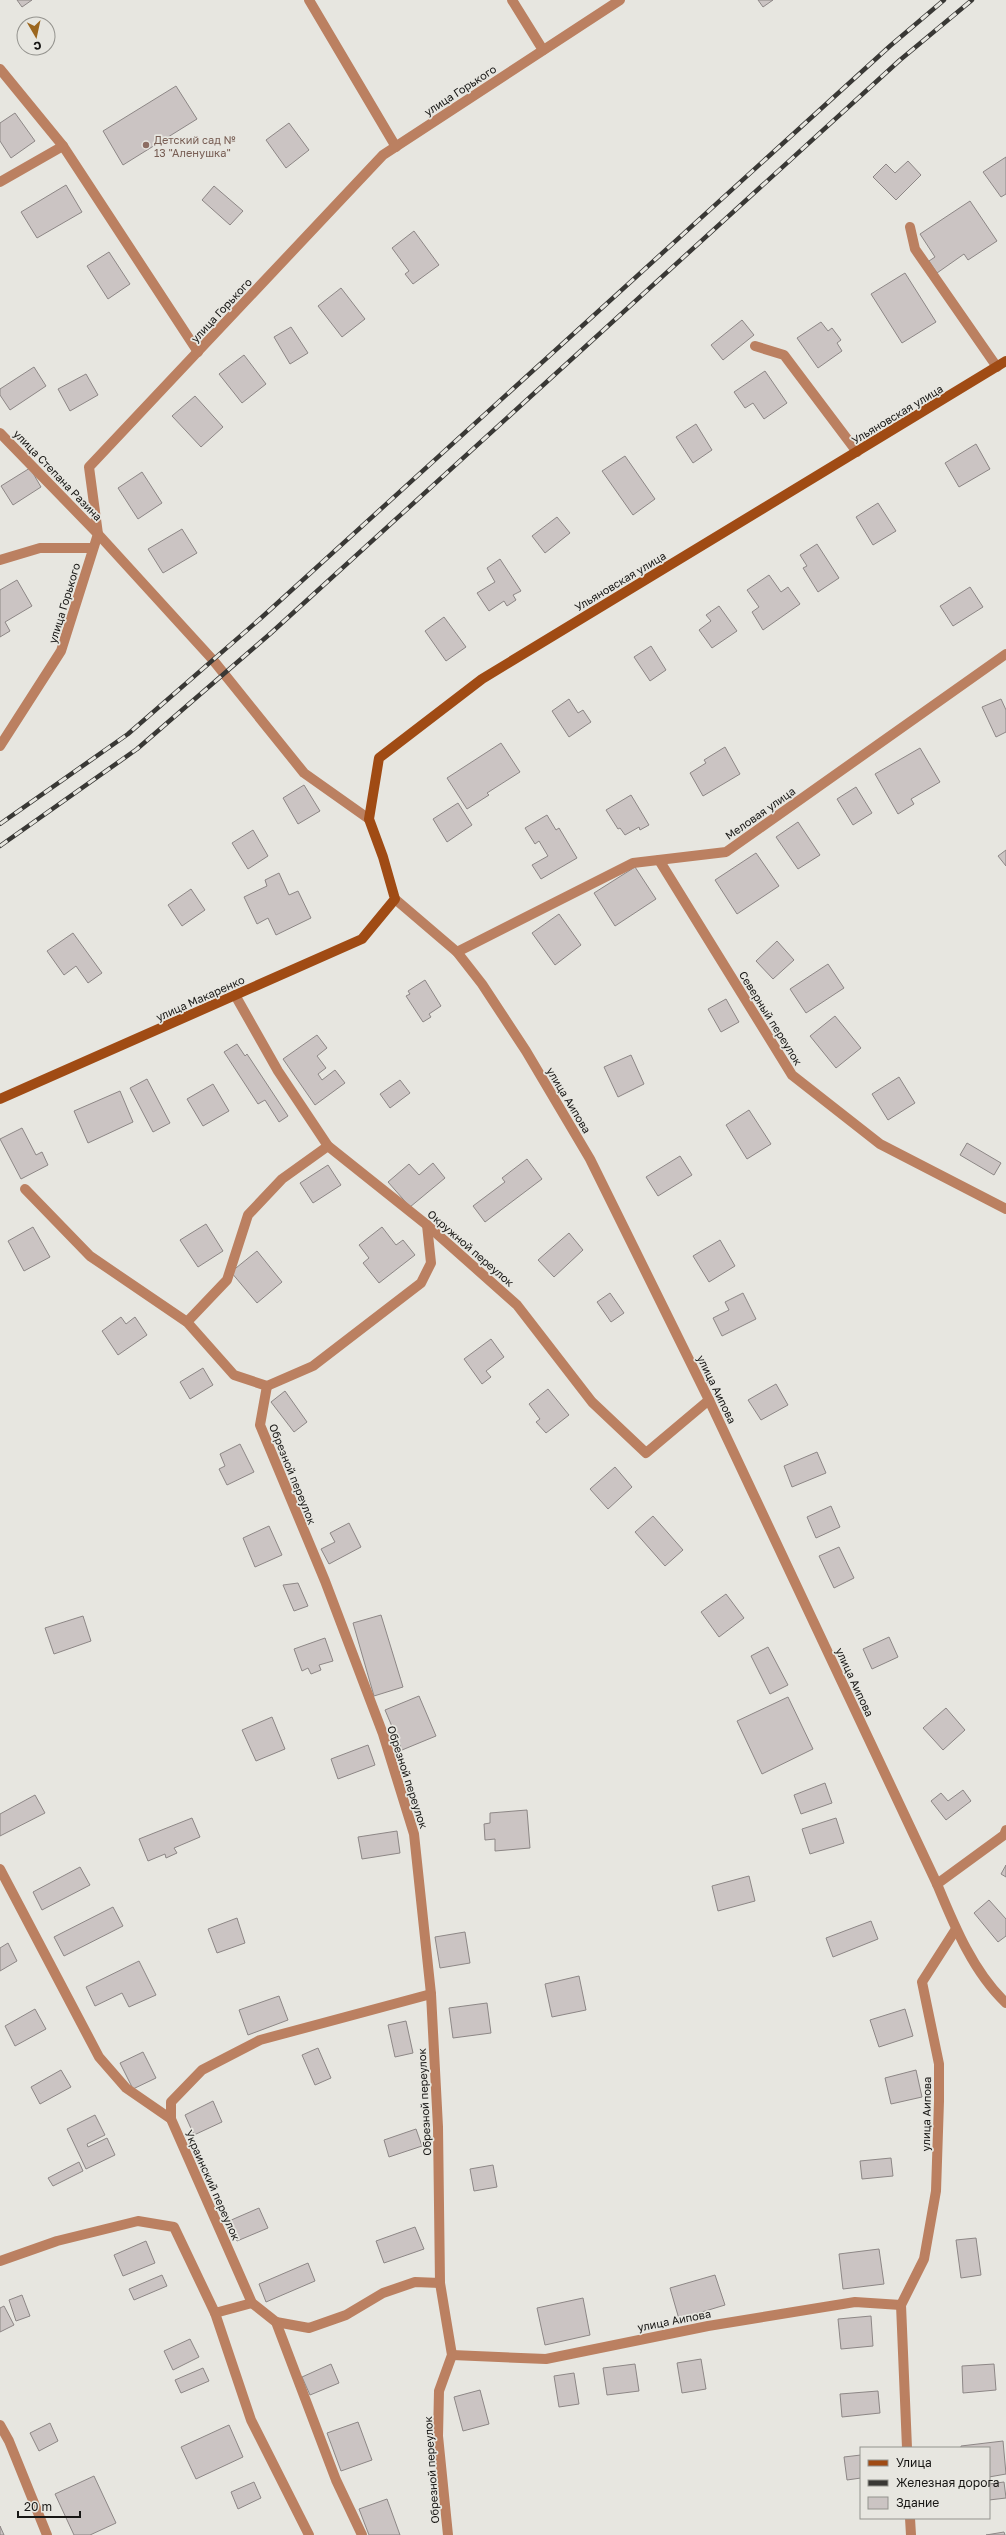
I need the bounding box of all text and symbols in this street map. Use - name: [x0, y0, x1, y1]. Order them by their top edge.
- north arrow: [16, 16, 56, 56]
- text: С: [33, 39, 43, 53]
- street label: улица Горького: [422, 62, 499, 118]
- place label: Детский сад № 13 "Аленушка": [154, 133, 236, 159]
- marker: Детский сад № 13 "Аленушка": [141, 140, 151, 150]
- street label: улица Горького: [188, 275, 254, 345]
- street label: Ульяновская улица: [849, 382, 945, 446]
- street label: улица Степана Разина: [11, 427, 105, 523]
- street label: Ульяновская улица: [572, 549, 668, 613]
- street label: улица Горького: [46, 561, 83, 645]
- street label: Меловая улица: [723, 784, 797, 842]
- street label: Северный переулок: [737, 968, 806, 1068]
- street label: улица Макаренко: [154, 972, 247, 1023]
- street label: улица Аипова: [544, 1065, 594, 1135]
- street label: Окружной переулок: [425, 1207, 517, 1289]
- street label: улица Аипова: [695, 1353, 739, 1425]
- street label: Обрезной переулок: [267, 1422, 319, 1527]
- street label: улица Аипова: [833, 1645, 877, 1719]
- street label: Обрезной переулок: [385, 1724, 431, 1831]
- street label: Обрезной переулок: [415, 2047, 433, 2156]
- street label: улица Аипова: [919, 2077, 933, 2151]
- street label: Украинский переулок: [183, 2128, 243, 2243]
- street label: улица Аипова: [636, 2306, 712, 2334]
- street label: Обрезной переулок: [421, 2415, 441, 2524]
- legend: [860, 2447, 990, 2519]
- text: Улица: [896, 2455, 932, 2470]
- text: Железная дорога: [896, 2475, 999, 2490]
- scale bar: [18, 2493, 80, 2519]
- text: Здание: [896, 2495, 939, 2510]
- text: 20 m: [24, 2499, 52, 2514]

